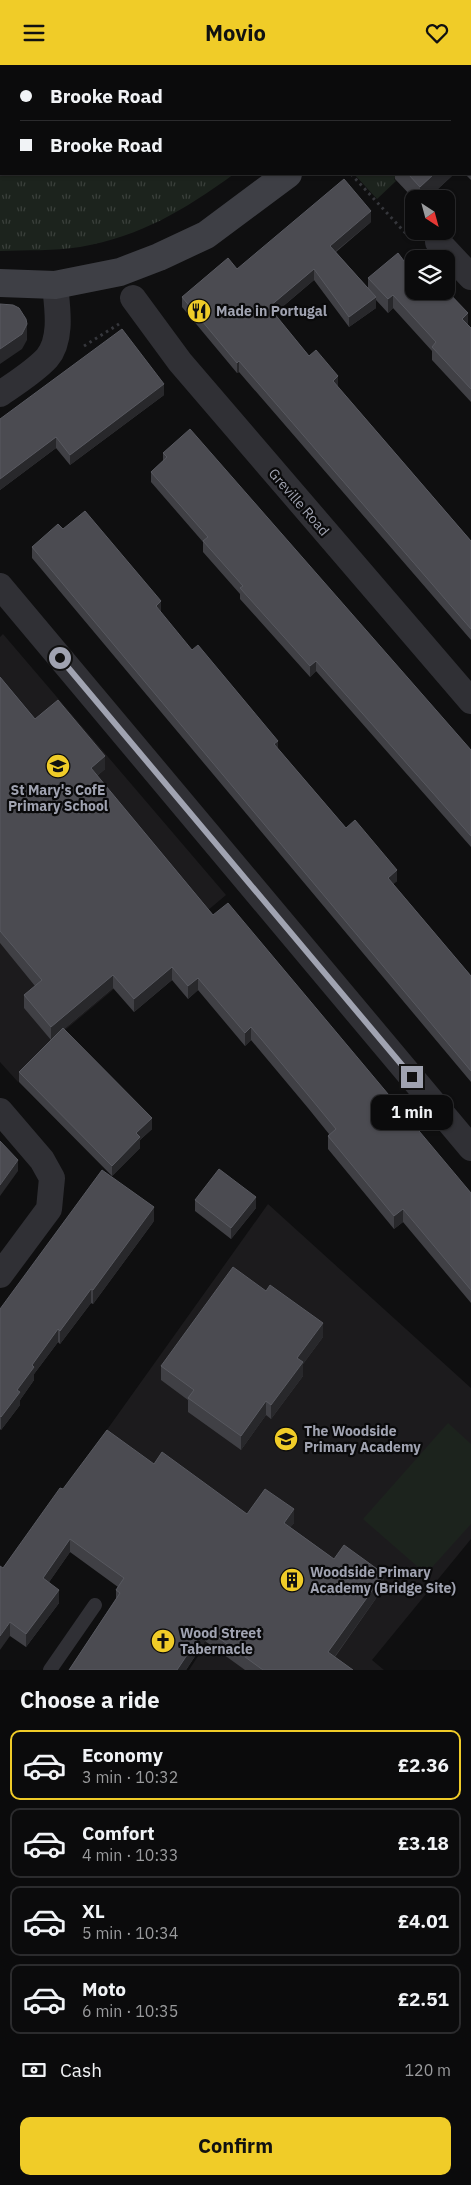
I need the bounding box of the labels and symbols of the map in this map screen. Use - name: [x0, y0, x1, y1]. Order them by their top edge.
- north arrow: [405, 190, 455, 240]
- restaurant icon: Made in Portugal: [186, 298, 212, 324]
- place label: Made in Portugal: [216, 302, 327, 320]
- street label: Greville Road: [265, 465, 333, 539]
- route start: [49, 647, 71, 669]
- school or university icon: St Mary's CofE Primary School: [45, 753, 71, 779]
- place label: St Mary's CofE Primary School: [8, 781, 108, 815]
- route end: [401, 1066, 423, 1088]
- callout: 1 min: [371, 1095, 453, 1129]
- place label: The Woodside Primary Academy: [304, 1422, 421, 1456]
- school or university icon: The Woodside Primary Academy: [273, 1426, 299, 1452]
- place label: Woodside Primary Academy (Bridge Site): [310, 1563, 456, 1597]
- building icon: Woodside Primary Academy (Bridge Site): [279, 1567, 305, 1593]
- place label: Wood Street Tabernacle: [180, 1624, 262, 1658]
- church icon: Wood Street Tabernacle: [150, 1628, 176, 1654]

